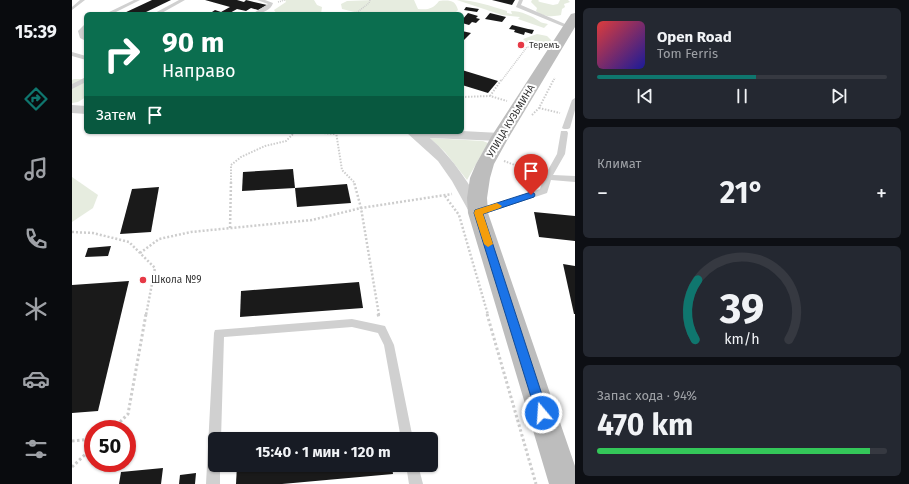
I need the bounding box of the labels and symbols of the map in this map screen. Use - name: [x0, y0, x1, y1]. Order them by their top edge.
- marker: Теремъ: [516, 40, 526, 50]
- place label: Теремъ: [529, 40, 560, 50]
- street label: УЛИЦА КУЗЬМИНА: [485, 82, 538, 160]
- pin: [514, 154, 548, 195]
- place label: Школа №9: [151, 274, 201, 286]
- marker: Школа №9: [138, 275, 148, 285]
- position arrow: [521, 392, 563, 434]
- speed limit sign: 50: [84, 420, 136, 472]

